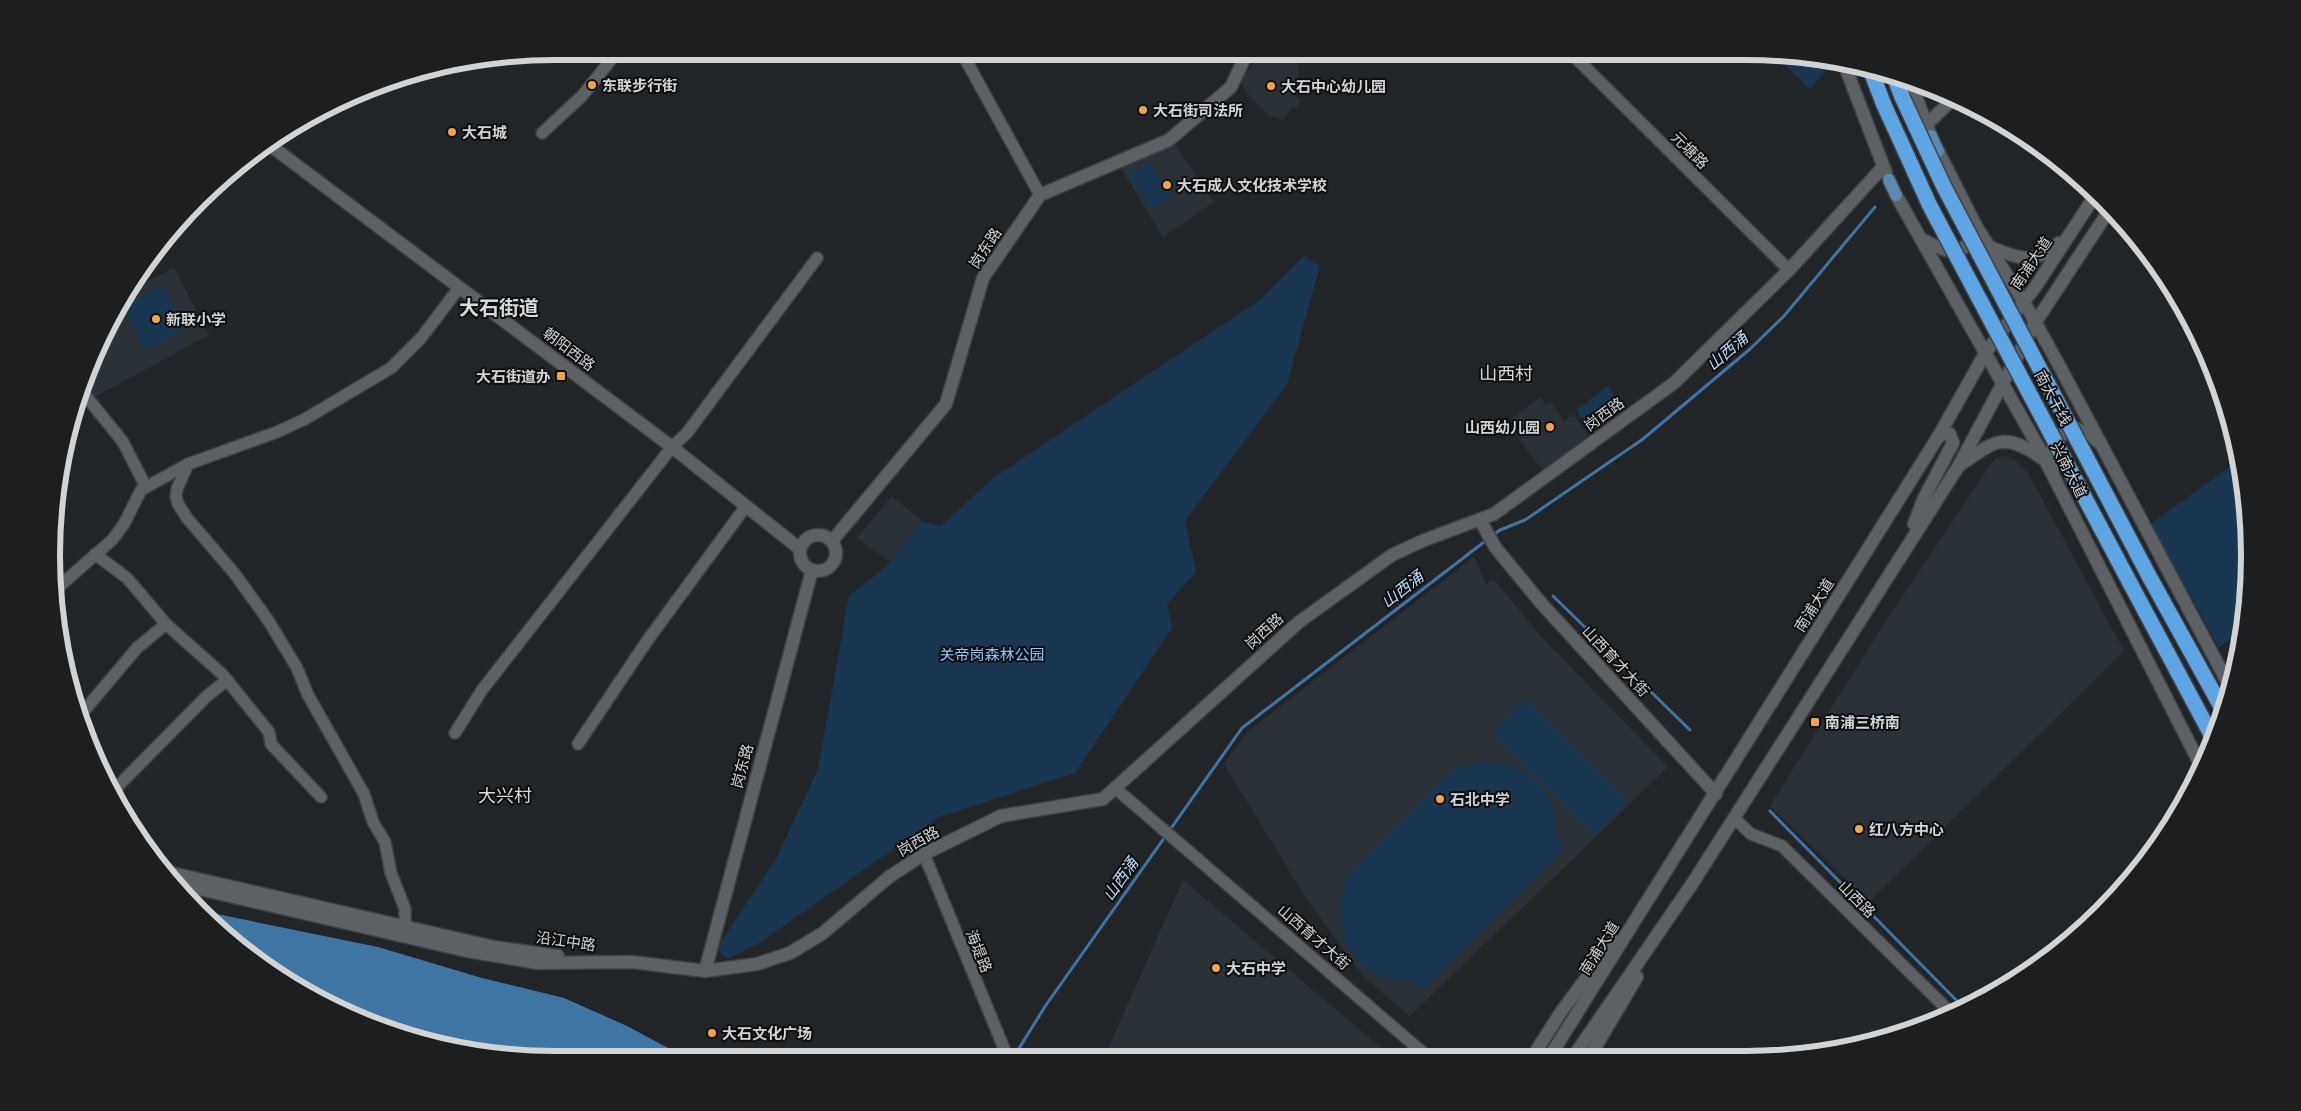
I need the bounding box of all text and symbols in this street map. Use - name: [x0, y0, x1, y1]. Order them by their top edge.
- place label: 东联步行街: [602, 74, 677, 97]
- place label: 大石中心幼儿园: [1281, 75, 1386, 98]
- marker: 东联步行街: [586, 79, 598, 91]
- marker: 大石中心幼儿园: [1265, 80, 1277, 92]
- place label: 大石街司法所: [1153, 99, 1243, 122]
- marker: 大石街司法所: [1137, 104, 1149, 116]
- place label: 大石城: [462, 121, 507, 144]
- marker: 大石城: [446, 126, 458, 138]
- street label: 元塘路: [1666, 126, 1714, 174]
- place label: 大石成人文化技术学校: [1177, 174, 1327, 197]
- marker: 大石成人文化技术学校: [1161, 179, 1173, 191]
- street label: 岗东路: [963, 223, 1007, 273]
- street label: 南浦大道: [2005, 232, 2057, 294]
- district label: 大石街道: [459, 292, 539, 323]
- place label: 新联小学: [166, 308, 226, 331]
- marker: 新联小学: [150, 313, 162, 325]
- street label: 朝阳西路: [538, 322, 600, 376]
- water label: 山西涌: [1701, 325, 1754, 376]
- district label: 山西村: [1479, 360, 1533, 387]
- place label: 大石街道办: [476, 365, 551, 388]
- street label: 南大干线: [2029, 366, 2077, 430]
- marker: 大石街道办: [555, 370, 567, 382]
- street label: 岗西路: [1579, 391, 1629, 437]
- place label: 山西幼儿园: [1465, 416, 1540, 439]
- marker: 山西幼儿园: [1544, 421, 1556, 433]
- street label: 兴南大道: [2045, 438, 2093, 502]
- water label: 山西涌: [1376, 564, 1430, 613]
- street label: 南浦大道: [1788, 573, 1840, 637]
- street label: 岗西路: [1240, 607, 1288, 655]
- street label: 山西育才大街: [1577, 620, 1655, 702]
- park label: 关帝岗森林公园: [939, 643, 1045, 666]
- place label: 南浦三桥南: [1825, 711, 1900, 734]
- marker: 南浦三桥南: [1809, 716, 1821, 728]
- street label: 岗东路: [725, 741, 759, 791]
- district label: 大兴村: [478, 782, 532, 809]
- place label: 石北中学: [1450, 788, 1510, 811]
- marker: 石北中学: [1434, 793, 1446, 805]
- place label: 红八方中心: [1869, 818, 1944, 841]
- street label: 岗西路: [893, 820, 943, 862]
- marker: 红八方中心: [1853, 823, 1865, 835]
- water label: 山西涌: [1096, 851, 1145, 906]
- street label: 山西路: [1833, 875, 1881, 923]
- street label: 山西育才大街: [1272, 899, 1356, 975]
- street label: 南浦大道: [1573, 916, 1625, 980]
- street label: 沿江中路: [535, 925, 597, 957]
- street label: 海堤路: [960, 926, 998, 976]
- place label: 大石中学: [1226, 957, 1286, 980]
- marker: 大石中学: [1210, 962, 1222, 974]
- place label: 大石文化广场: [722, 1022, 812, 1045]
- marker: 大石文化广场: [706, 1027, 718, 1039]

